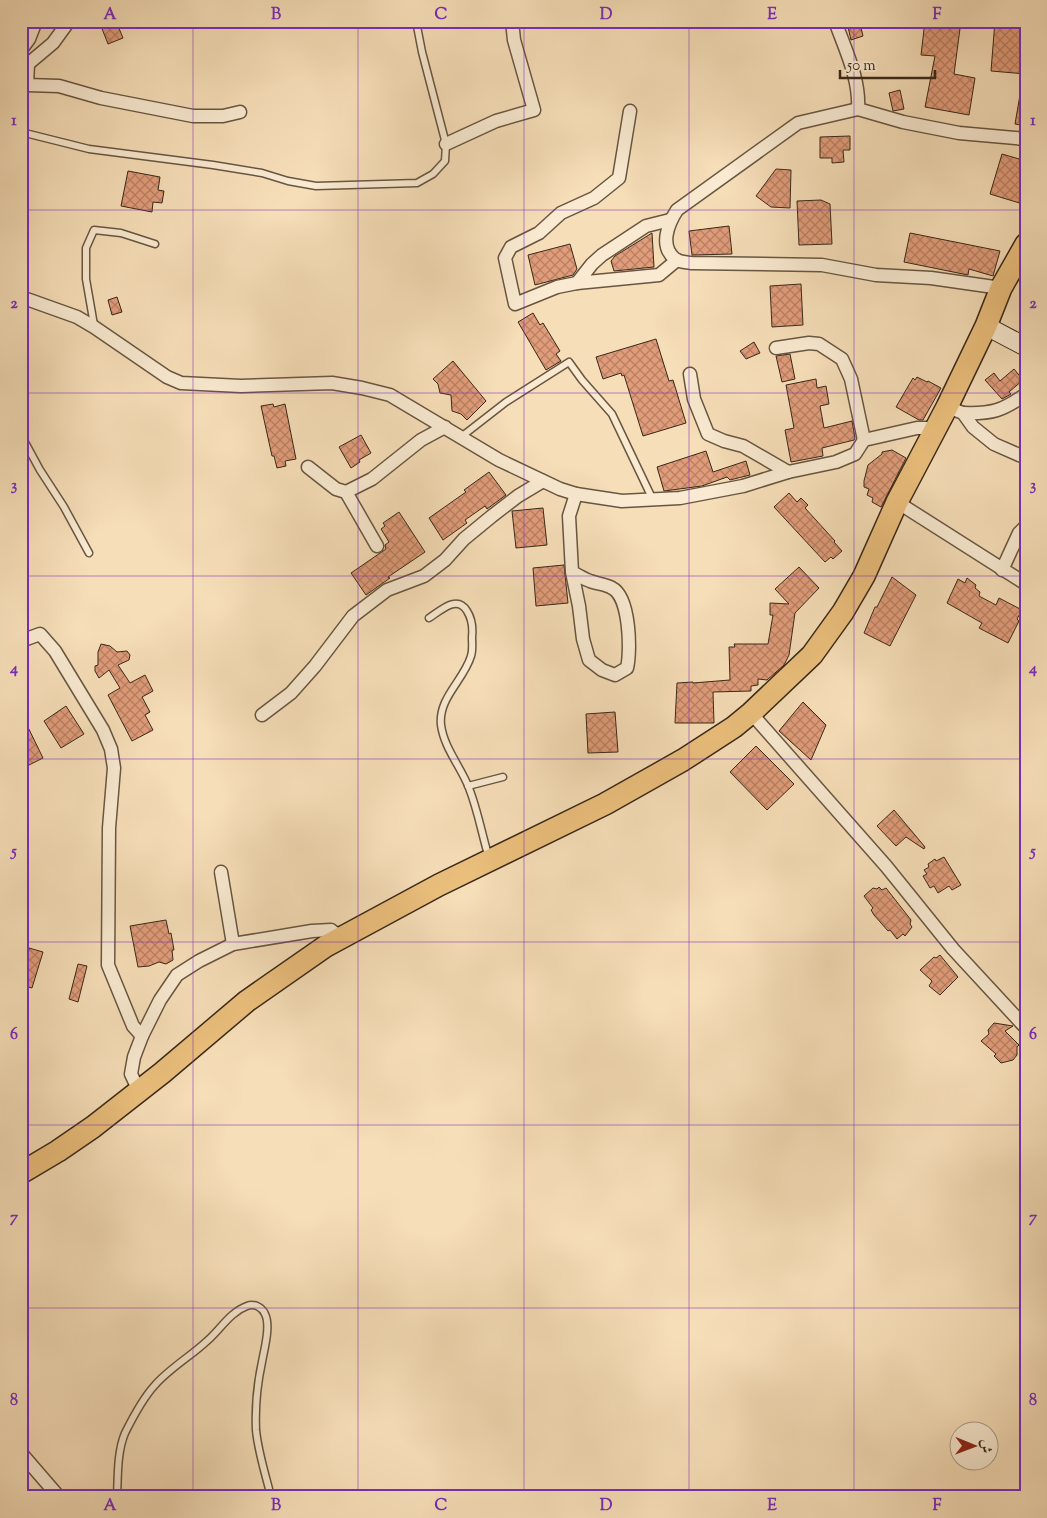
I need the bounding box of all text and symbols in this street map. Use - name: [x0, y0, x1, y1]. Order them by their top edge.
- text: A: [104, 4, 117, 27]
- text: B: [271, 4, 281, 27]
- text: C: [435, 4, 448, 27]
- text: D: [600, 4, 613, 27]
- text: E: [767, 4, 777, 27]
- text: F: [933, 4, 942, 27]
- scale bar: [840, 48, 934, 80]
- text: 50 m: [846, 56, 876, 77]
- text: 1: [11, 110, 17, 133]
- text: 1: [1030, 110, 1036, 133]
- text: 2: [10, 293, 18, 316]
- text: 2: [1029, 293, 1037, 316]
- text: 3: [11, 475, 18, 498]
- text: 3: [1030, 475, 1037, 498]
- text: 4: [9, 658, 18, 681]
- text: 4: [1028, 658, 1037, 681]
- text: 5: [9, 841, 17, 864]
- text: 5: [1028, 841, 1036, 864]
- text: 6: [10, 1024, 18, 1047]
- text: 6: [1029, 1024, 1037, 1047]
- text: 7: [10, 1207, 19, 1230]
- text: 7: [1029, 1207, 1038, 1230]
- text: 8: [10, 1390, 18, 1413]
- text: 8: [1029, 1390, 1037, 1413]
- north arrow: [950, 1420, 1000, 1470]
- text: ش: [975, 1439, 995, 1453]
- text: A: [104, 1495, 117, 1518]
- text: B: [271, 1495, 281, 1518]
- text: C: [435, 1495, 448, 1518]
- text: D: [600, 1495, 613, 1518]
- text: E: [767, 1495, 777, 1518]
- text: F: [933, 1495, 942, 1518]

